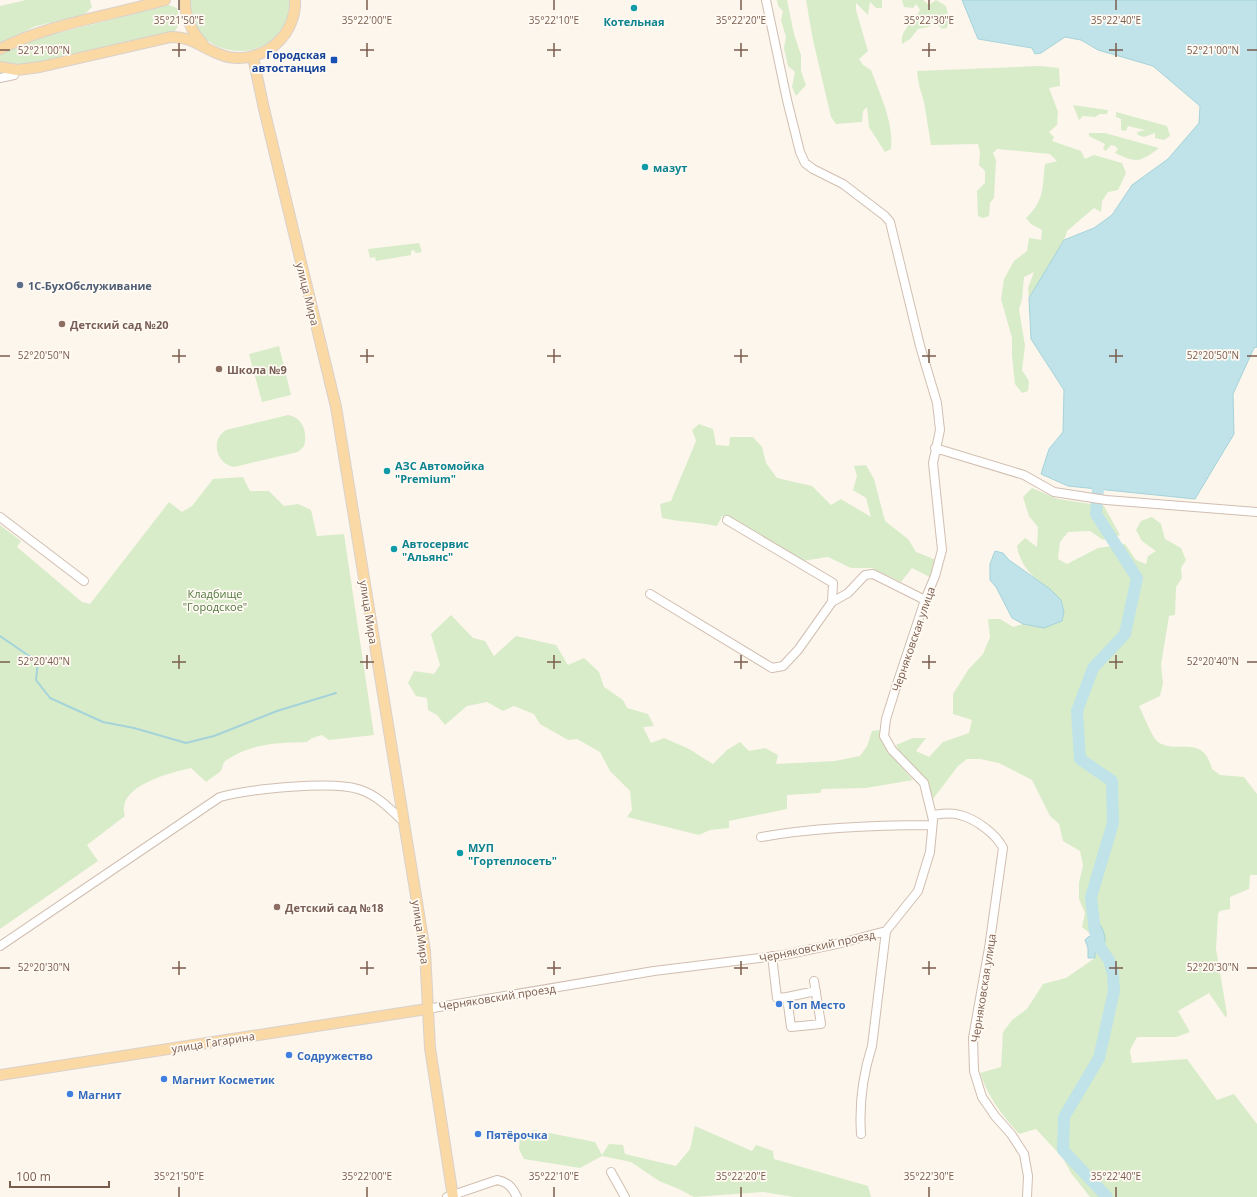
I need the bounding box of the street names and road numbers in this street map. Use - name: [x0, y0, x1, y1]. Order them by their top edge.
- street label: улица Мира: [293, 261, 323, 327]
- street label: улица Мира: [357, 579, 381, 645]
- street label: Черняковская улица: [888, 585, 938, 693]
- street label: улица Мира: [409, 899, 433, 965]
- street label: Черняковский проезд: [758, 926, 877, 966]
- street label: Черняковская улица: [967, 932, 999, 1044]
- street label: Черняковский проезд: [438, 980, 557, 1014]
- street label: улица Гагарина: [170, 1028, 256, 1056]

